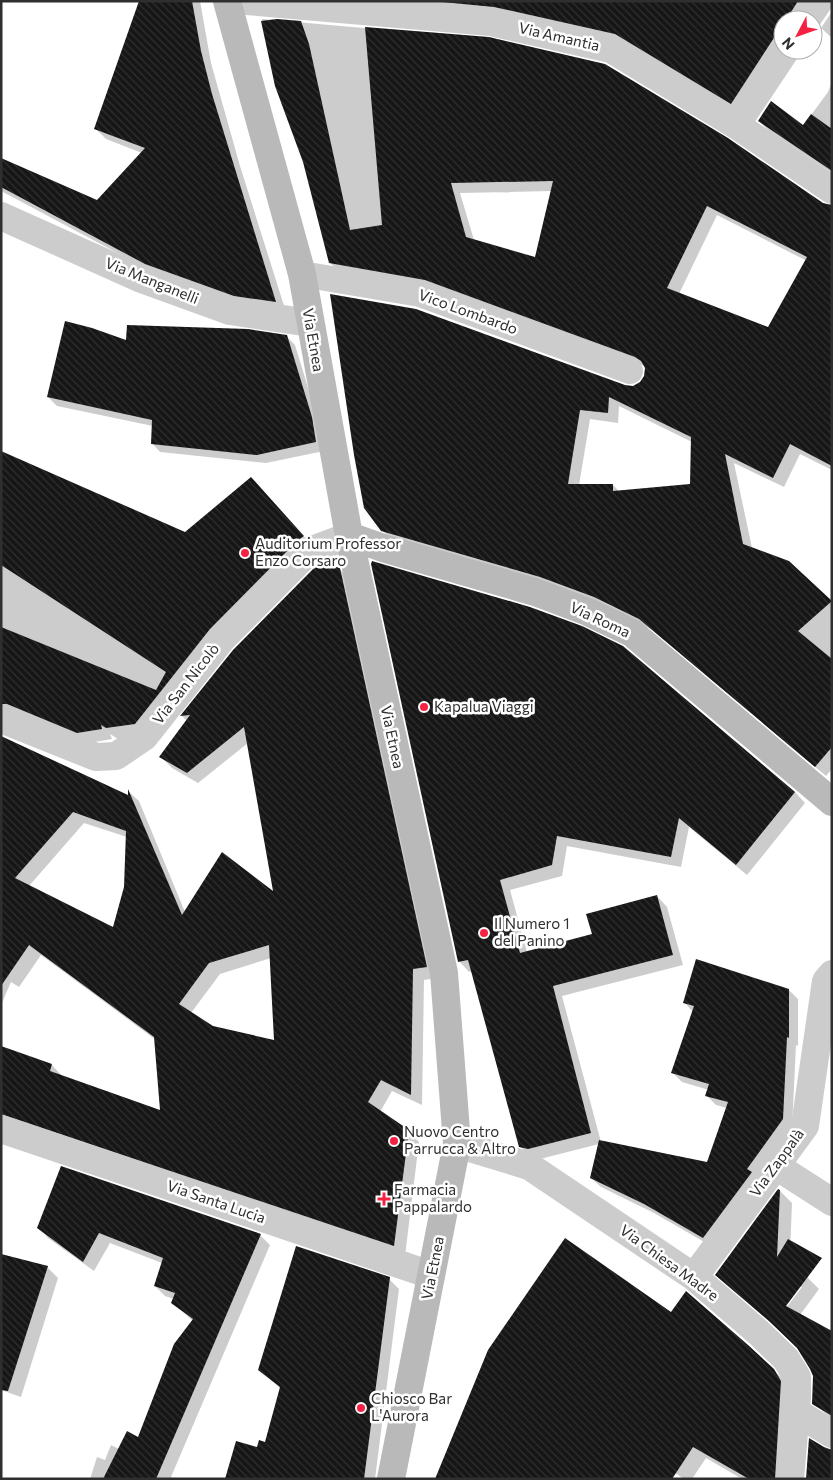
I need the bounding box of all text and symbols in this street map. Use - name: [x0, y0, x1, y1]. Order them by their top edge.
- north arrow: [773, 10, 823, 60]
- street label: Via Amantia: [517, 18, 601, 54]
- text: N: [778, 34, 798, 53]
- street label: Via Manganelli: [103, 253, 202, 307]
- street label: Vico Lombardo: [416, 285, 520, 337]
- street label: Via Etnea: [300, 307, 328, 373]
- place label: Auditorium Professor Enzo Corsaro: [255, 534, 401, 569]
- marker: Auditorium Professor Enzo Corsaro: [239, 547, 251, 559]
- street label: Via Roma: [567, 597, 633, 641]
- street label: Via San Nicolò: [148, 639, 222, 727]
- place label: Kapalua Viaggi: [434, 697, 534, 715]
- marker: Kapalua Viaggi: [418, 701, 430, 713]
- street label: Via Etnea: [378, 704, 408, 770]
- place label: Il Numero 1 del Panino: [494, 914, 570, 949]
- marker: Il Numero 1 del Panino: [478, 927, 490, 939]
- place label: Nuovo Centro Parrucca & Altro: [404, 1122, 516, 1157]
- street label: Via Zappalà: [745, 1125, 807, 1200]
- marker: Nuovo Centro Parrucca & Altro: [388, 1135, 400, 1147]
- street label: Via Santa Lucia: [165, 1176, 268, 1226]
- place label: Farmacia Pappalardo: [394, 1180, 472, 1215]
- marker: Farmacia Pappalardo: [378, 1193, 390, 1205]
- street label: Via Chiesa Madre: [617, 1220, 722, 1304]
- street label: Via Etnea: [417, 1235, 447, 1301]
- place label: Chiosco Bar L'Aurora: [371, 1389, 452, 1424]
- marker: Chiosco Bar L'Aurora: [355, 1402, 367, 1414]

